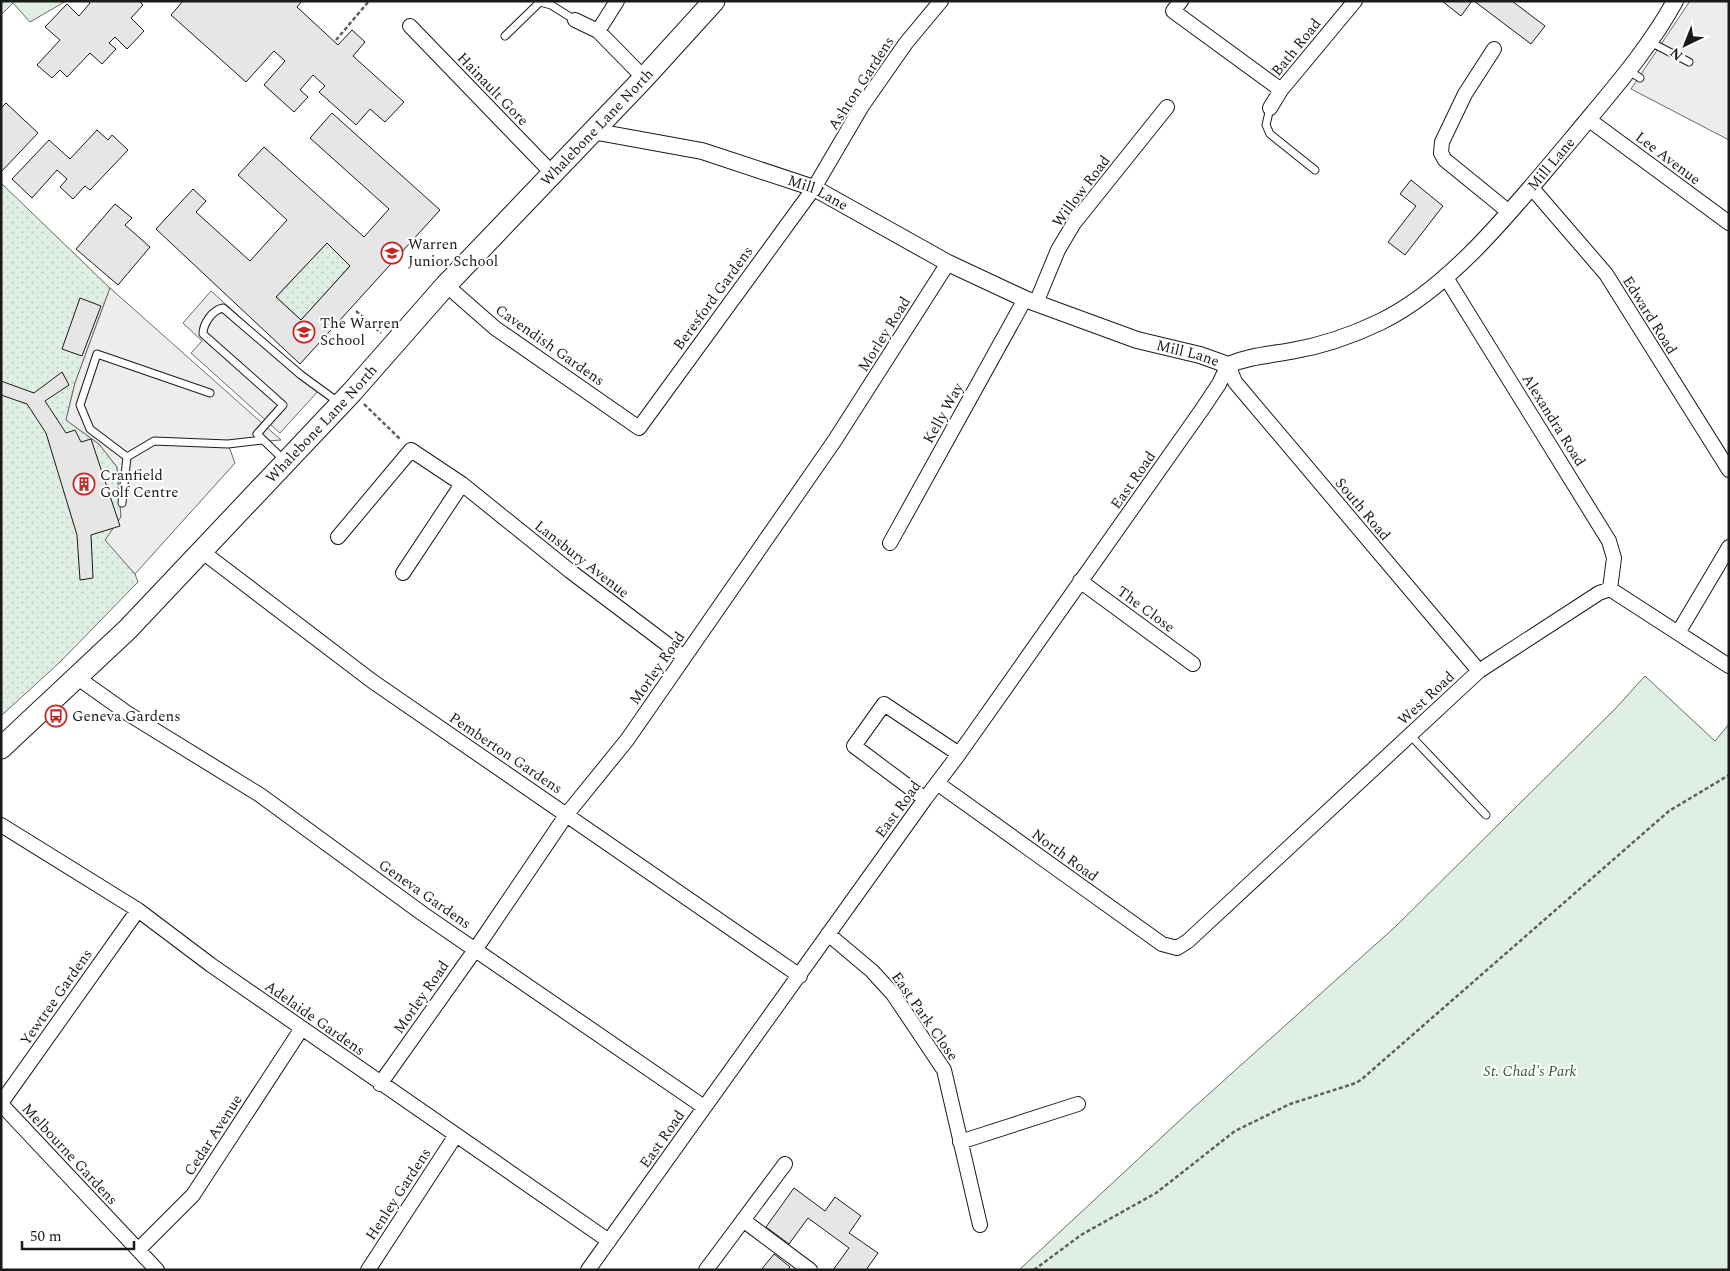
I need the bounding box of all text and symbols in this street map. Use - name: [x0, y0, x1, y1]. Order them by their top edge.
- street label: Bath Road: [1266, 13, 1327, 81]
- north arrow: [1660, 20, 1710, 70]
- street label: Ashton Gardens: [822, 32, 900, 135]
- text: N: [1665, 43, 1688, 66]
- street label: Hainault Gore: [451, 47, 534, 131]
- street label: Whalebone Lane North: [535, 63, 660, 192]
- street label: Lee Avenue: [1630, 126, 1705, 191]
- street label: Mill Lane: [1522, 132, 1581, 196]
- street label: Willow Road: [1047, 150, 1116, 232]
- street label: Mill Lane: [785, 169, 852, 217]
- place label: Warren Junior School: [408, 233, 498, 273]
- school or university icon: Warren Junior School: [380, 241, 404, 265]
- street label: Beresford Gardens: [668, 241, 759, 355]
- street label: Edward Road: [1616, 272, 1683, 359]
- street label: Morley Road: [852, 292, 917, 376]
- street label: Cavendish Gardens: [490, 299, 609, 392]
- place label: The Warren School: [320, 312, 400, 352]
- school or university icon: The Warren School: [292, 320, 316, 344]
- street label: Mill Lane: [1154, 334, 1222, 373]
- street label: Whalebone Lane North: [260, 359, 383, 489]
- street label: Alexandra Road: [1516, 369, 1591, 471]
- street label: Kelly Way: [917, 378, 970, 448]
- street label: East Road: [1105, 447, 1162, 514]
- place label: Cranfield Golf Centre: [100, 464, 178, 504]
- building icon: Cranfield Golf Centre: [72, 472, 96, 496]
- street label: South Road: [1329, 473, 1396, 546]
- street label: Lansbury Avenue: [529, 515, 634, 604]
- street label: The Close: [1112, 580, 1180, 638]
- street label: Morley Road: [624, 627, 691, 710]
- street label: West Road: [1393, 666, 1460, 731]
- bus stop icon: Geneva Gardens: [44, 704, 68, 728]
- place label: Geneva Gardens: [72, 705, 181, 728]
- street label: Pemberton Gardens: [444, 707, 567, 800]
- street label: East Road: [870, 776, 927, 843]
- street label: North Road: [1027, 823, 1103, 888]
- street label: Geneva Gardens: [374, 854, 476, 935]
- street label: Yewtree Gardens: [14, 944, 98, 1050]
- street label: Morley Road: [388, 956, 455, 1039]
- street label: East Park Close: [885, 967, 964, 1066]
- street label: Adelaide Gardens: [260, 975, 370, 1062]
- park label: St. Chad's Park: [1483, 1060, 1577, 1083]
- street label: Cedar Avenue: [178, 1090, 248, 1181]
- street label: Melbourne Gardens: [16, 1098, 123, 1211]
- street label: East Road: [634, 1106, 691, 1173]
- street label: Henley Gardens: [360, 1143, 437, 1245]
- scale bar: [22, 1218, 135, 1250]
- text: 50 m: [30, 1225, 62, 1248]

